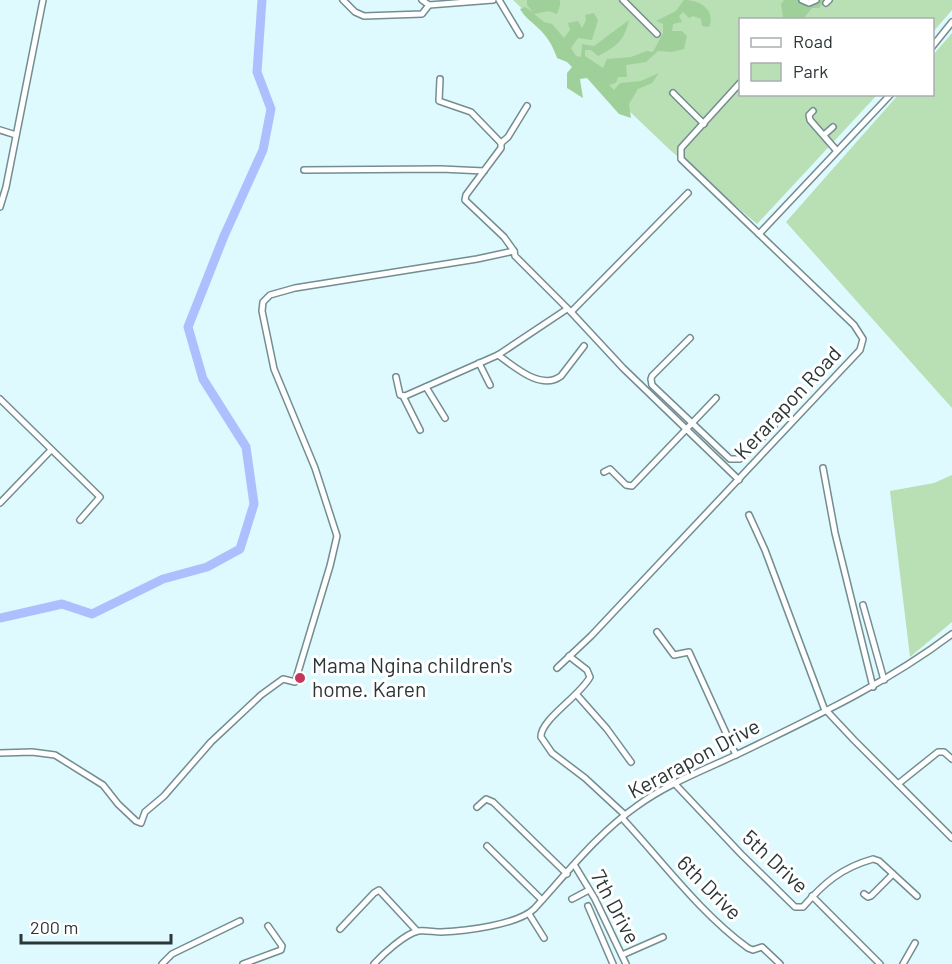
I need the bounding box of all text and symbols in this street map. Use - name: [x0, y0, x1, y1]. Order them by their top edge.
- legend: [739, 18, 934, 96]
- text: Road: [793, 30, 833, 52]
- text: Park: [793, 60, 828, 82]
- street label: Kerarapon Road: [728, 340, 846, 464]
- place label: Mama Ngina children's home. Karen: [312, 652, 513, 701]
- marker: Mama Ngina children's home. Karen: [293, 671, 307, 685]
- street label: Kerarapon Drive: [623, 712, 763, 803]
- street label: 5th Drive: [738, 824, 814, 898]
- street label: 6th Drive: [673, 850, 747, 924]
- street label: 7th Drive: [587, 865, 646, 947]
- scale bar: [21, 907, 171, 945]
- text: 200 m: [30, 916, 78, 938]

